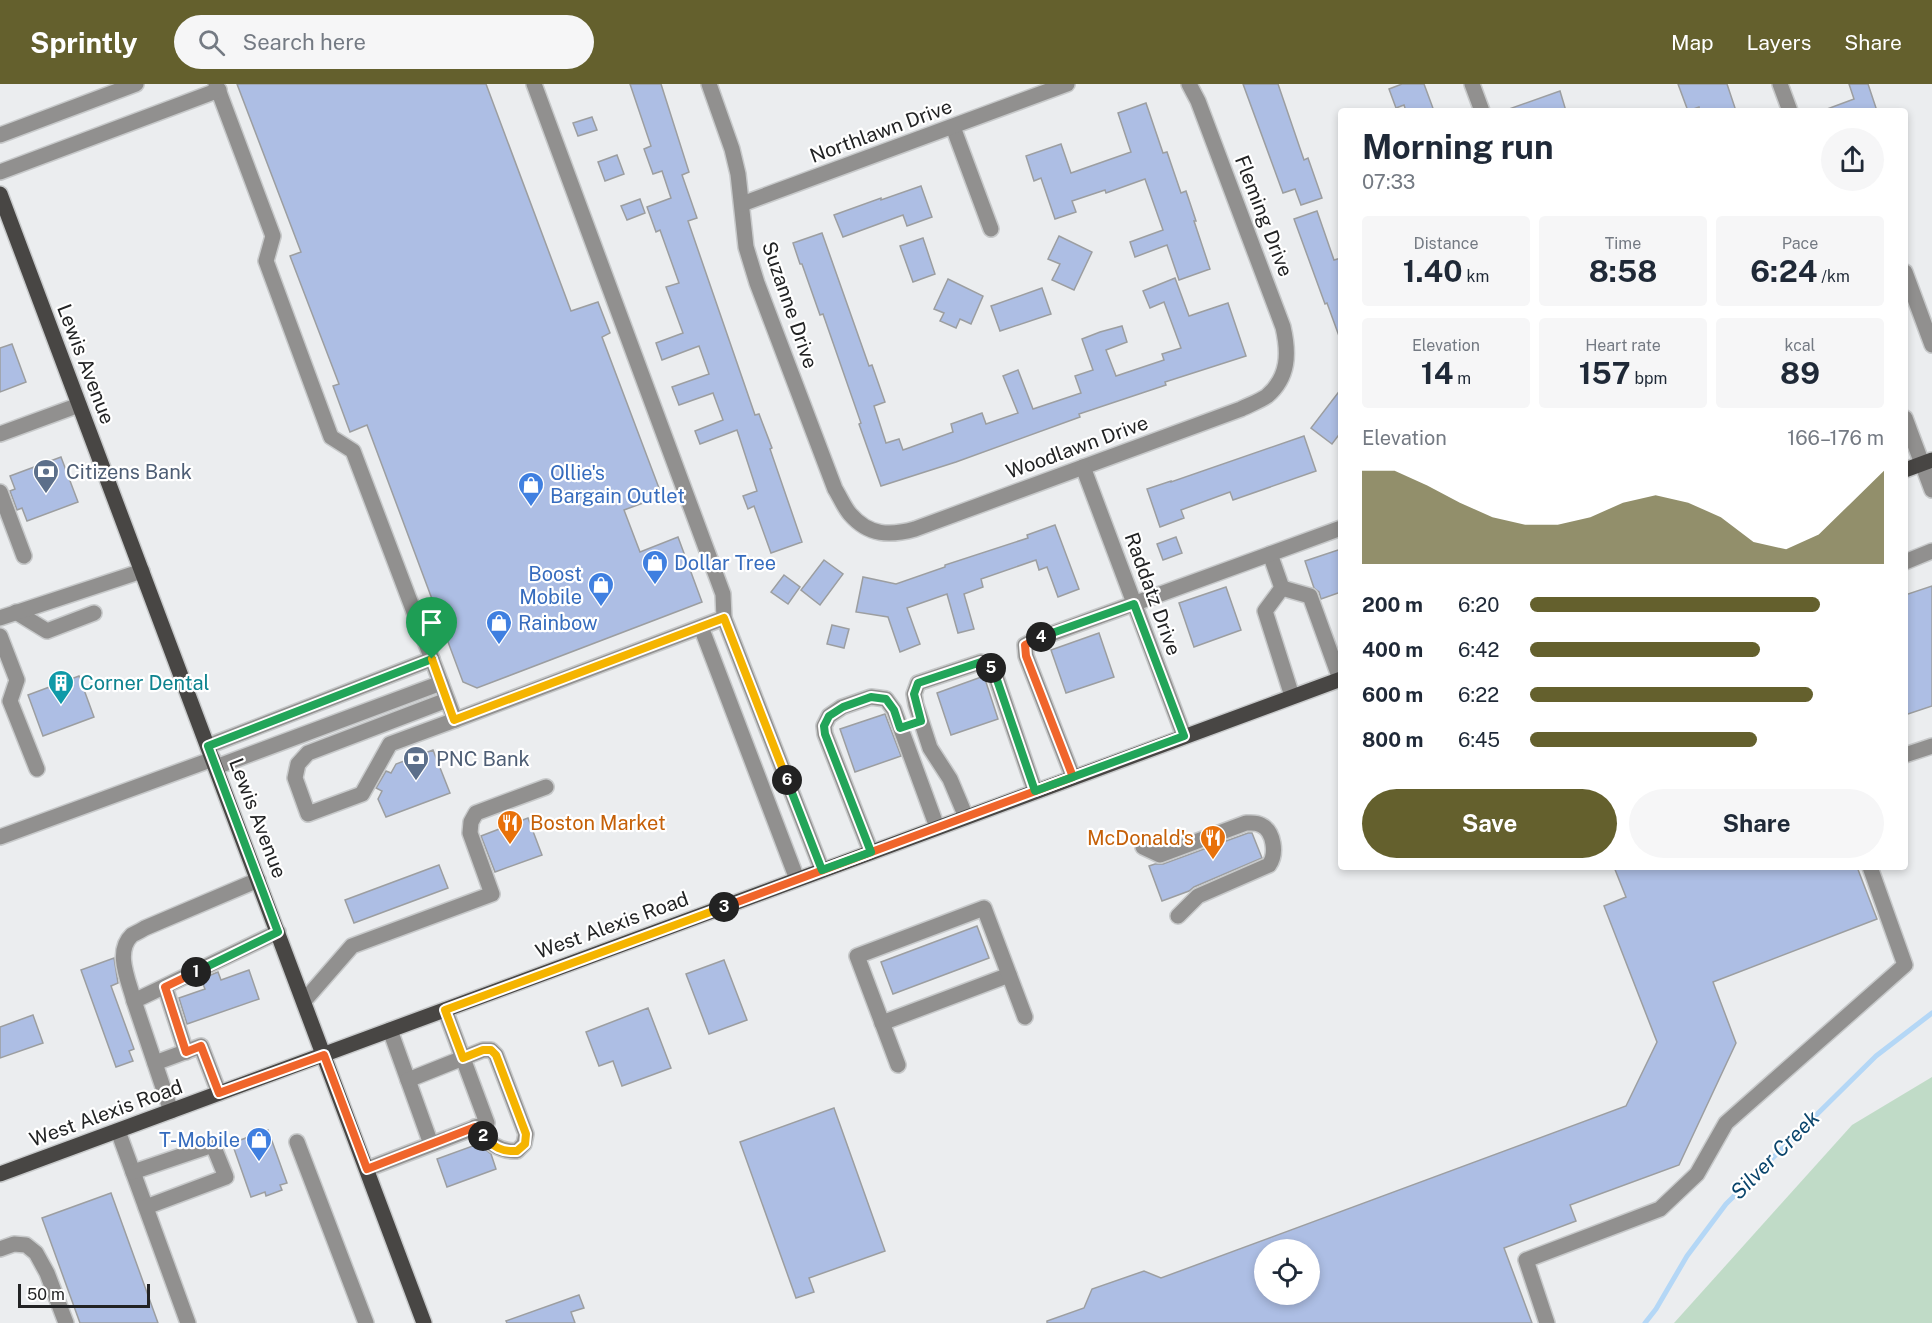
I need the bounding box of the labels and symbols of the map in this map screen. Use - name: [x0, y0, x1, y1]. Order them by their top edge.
- street label: Northlawn Drive: [807, 94, 955, 168]
- street label: Fleming Drive: [1230, 152, 1298, 280]
- street label: Suzanne Drive: [757, 238, 823, 372]
- street label: Lewis Avenue: [52, 301, 120, 427]
- street label: Woodlawn Drive: [1003, 410, 1151, 484]
- bank icon: Citizens Bank: [31, 457, 61, 495]
- place label: Citizens Bank: [66, 460, 192, 484]
- place label: Ollie's Bargain Outlet: [550, 461, 685, 508]
- shop icon: Ollie's Bargain Outlet: [516, 470, 546, 508]
- street label: Raddatz Drive: [1120, 529, 1186, 659]
- shop icon: Dollar Tree: [640, 548, 670, 586]
- place label: Dollar Tree: [674, 551, 776, 575]
- place label: Boost Mobile: [519, 562, 582, 609]
- shop icon: Boost Mobile: [586, 570, 616, 608]
- pin: [406, 597, 457, 659]
- shop icon: Rainbow: [484, 608, 514, 646]
- place label: Rainbow: [518, 611, 598, 635]
- pin: 4: [1026, 622, 1056, 652]
- pin: 5: [976, 653, 1006, 683]
- building icon: Corner Dental: [46, 668, 76, 706]
- place label: Corner Dental: [80, 671, 210, 695]
- bank icon: PNC Bank: [401, 744, 431, 782]
- place label: PNC Bank: [436, 747, 530, 771]
- street label: Lewis Avenue: [224, 755, 292, 881]
- pin: 6: [772, 765, 802, 795]
- restaurant icon: Boston Market: [495, 808, 525, 846]
- place label: Boston Market: [530, 811, 666, 835]
- restaurant icon: McDonald's: [1198, 823, 1228, 861]
- place label: McDonald's: [1087, 826, 1194, 850]
- street label: West Alexis Road: [532, 886, 692, 964]
- pin: 3: [709, 892, 739, 922]
- pin: 1: [181, 957, 211, 987]
- street label: West Alexis Road: [26, 1074, 186, 1152]
- water label: Silver Creek: [1725, 1105, 1825, 1204]
- pin: 2: [468, 1121, 498, 1151]
- shop icon: T-Mobile: [244, 1125, 274, 1163]
- place label: T-Mobile: [159, 1128, 240, 1152]
- scale bar: [18, 1281, 150, 1308]

